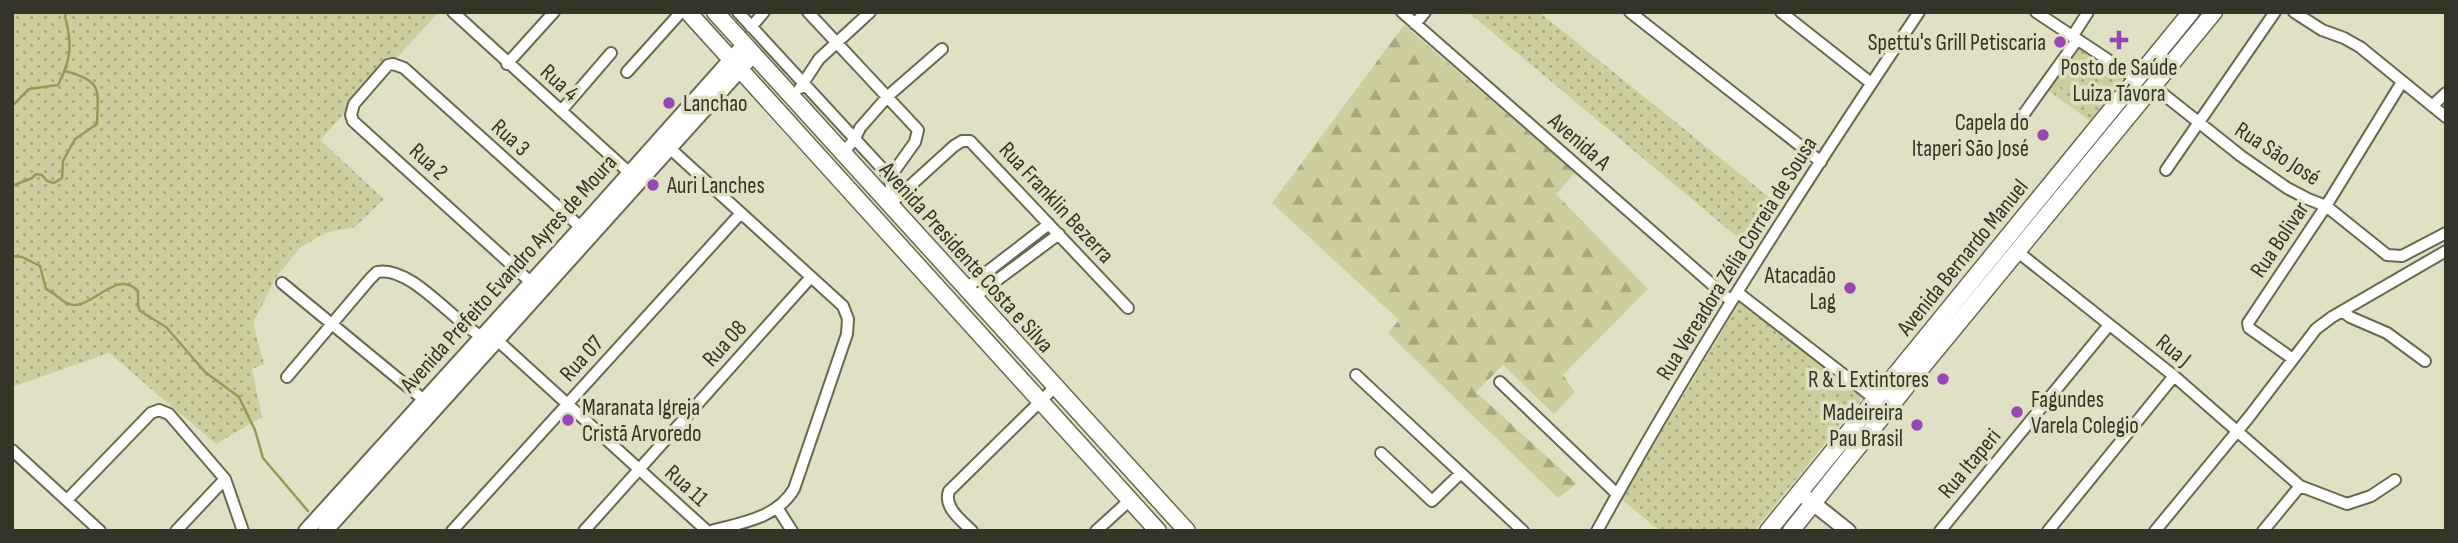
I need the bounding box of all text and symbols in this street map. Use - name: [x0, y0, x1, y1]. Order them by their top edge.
- place label: Spettu's Grill Petiscaria: [1868, 29, 2046, 57]
- marker: Posto de Saúde Luiza Távora: [2109, 30, 2129, 50]
- marker: Spettu's Grill Petiscaria: [2052, 34, 2068, 50]
- place label: Posto de Saúde Luiza Távora: [2060, 54, 2178, 108]
- street label: Rua 4: [534, 58, 585, 108]
- place label: Lanchao: [683, 90, 748, 118]
- marker: Lanchao: [661, 95, 677, 111]
- street label: Avenida A: [1542, 106, 1616, 177]
- place label: Capela do Itaperi São José: [1912, 109, 2029, 163]
- street label: Rua 3: [485, 113, 535, 162]
- street label: Rua São José: [2229, 116, 2326, 192]
- marker: Capela do Itaperi São José: [2035, 127, 2051, 143]
- street label: Rua Vereadora Zélia Correia de Sousa: [1650, 132, 1823, 385]
- street label: Rua Franklin Bezerra: [993, 136, 1120, 269]
- street label: Rua 2: [403, 137, 453, 186]
- street label: Avenida Prefeito Evandro Ayres de Moura: [394, 149, 623, 399]
- street label: Avenida Presidente Costa e Silva: [873, 156, 1059, 359]
- place label: Auri Lanches: [666, 172, 765, 200]
- street label: Avenida Bernardo Manuel: [1891, 174, 2034, 342]
- marker: Auri Lanches: [645, 177, 661, 193]
- street label: Rua Bolivar: [2244, 196, 2316, 283]
- place label: Atacadão Lag: [1764, 262, 1836, 316]
- marker: Atacadão Lag: [1842, 280, 1858, 296]
- street label: Rua 08: [697, 315, 753, 373]
- street label: Rua J: [2150, 328, 2197, 373]
- street label: Rua 07: [554, 330, 610, 387]
- place label: R & L Extintores: [1808, 366, 1929, 394]
- marker: R & L Extintores: [1935, 371, 1951, 387]
- place label: Fagundes Varela Colegio: [2031, 386, 2139, 440]
- place label: Maranata Igreja Cristã Arvoredo: [582, 394, 702, 448]
- place label: Madeireira Pau Brasil: [1823, 399, 1903, 453]
- marker: Fagundes Varela Colegio: [2009, 404, 2025, 420]
- marker: Maranata Igreja Cristã Arvoredo: [560, 412, 576, 428]
- marker: Madeireira Pau Brasil: [1909, 417, 1925, 433]
- street label: Rua Itaperi: [1932, 423, 2007, 504]
- street label: Rua 11: [659, 459, 714, 512]

